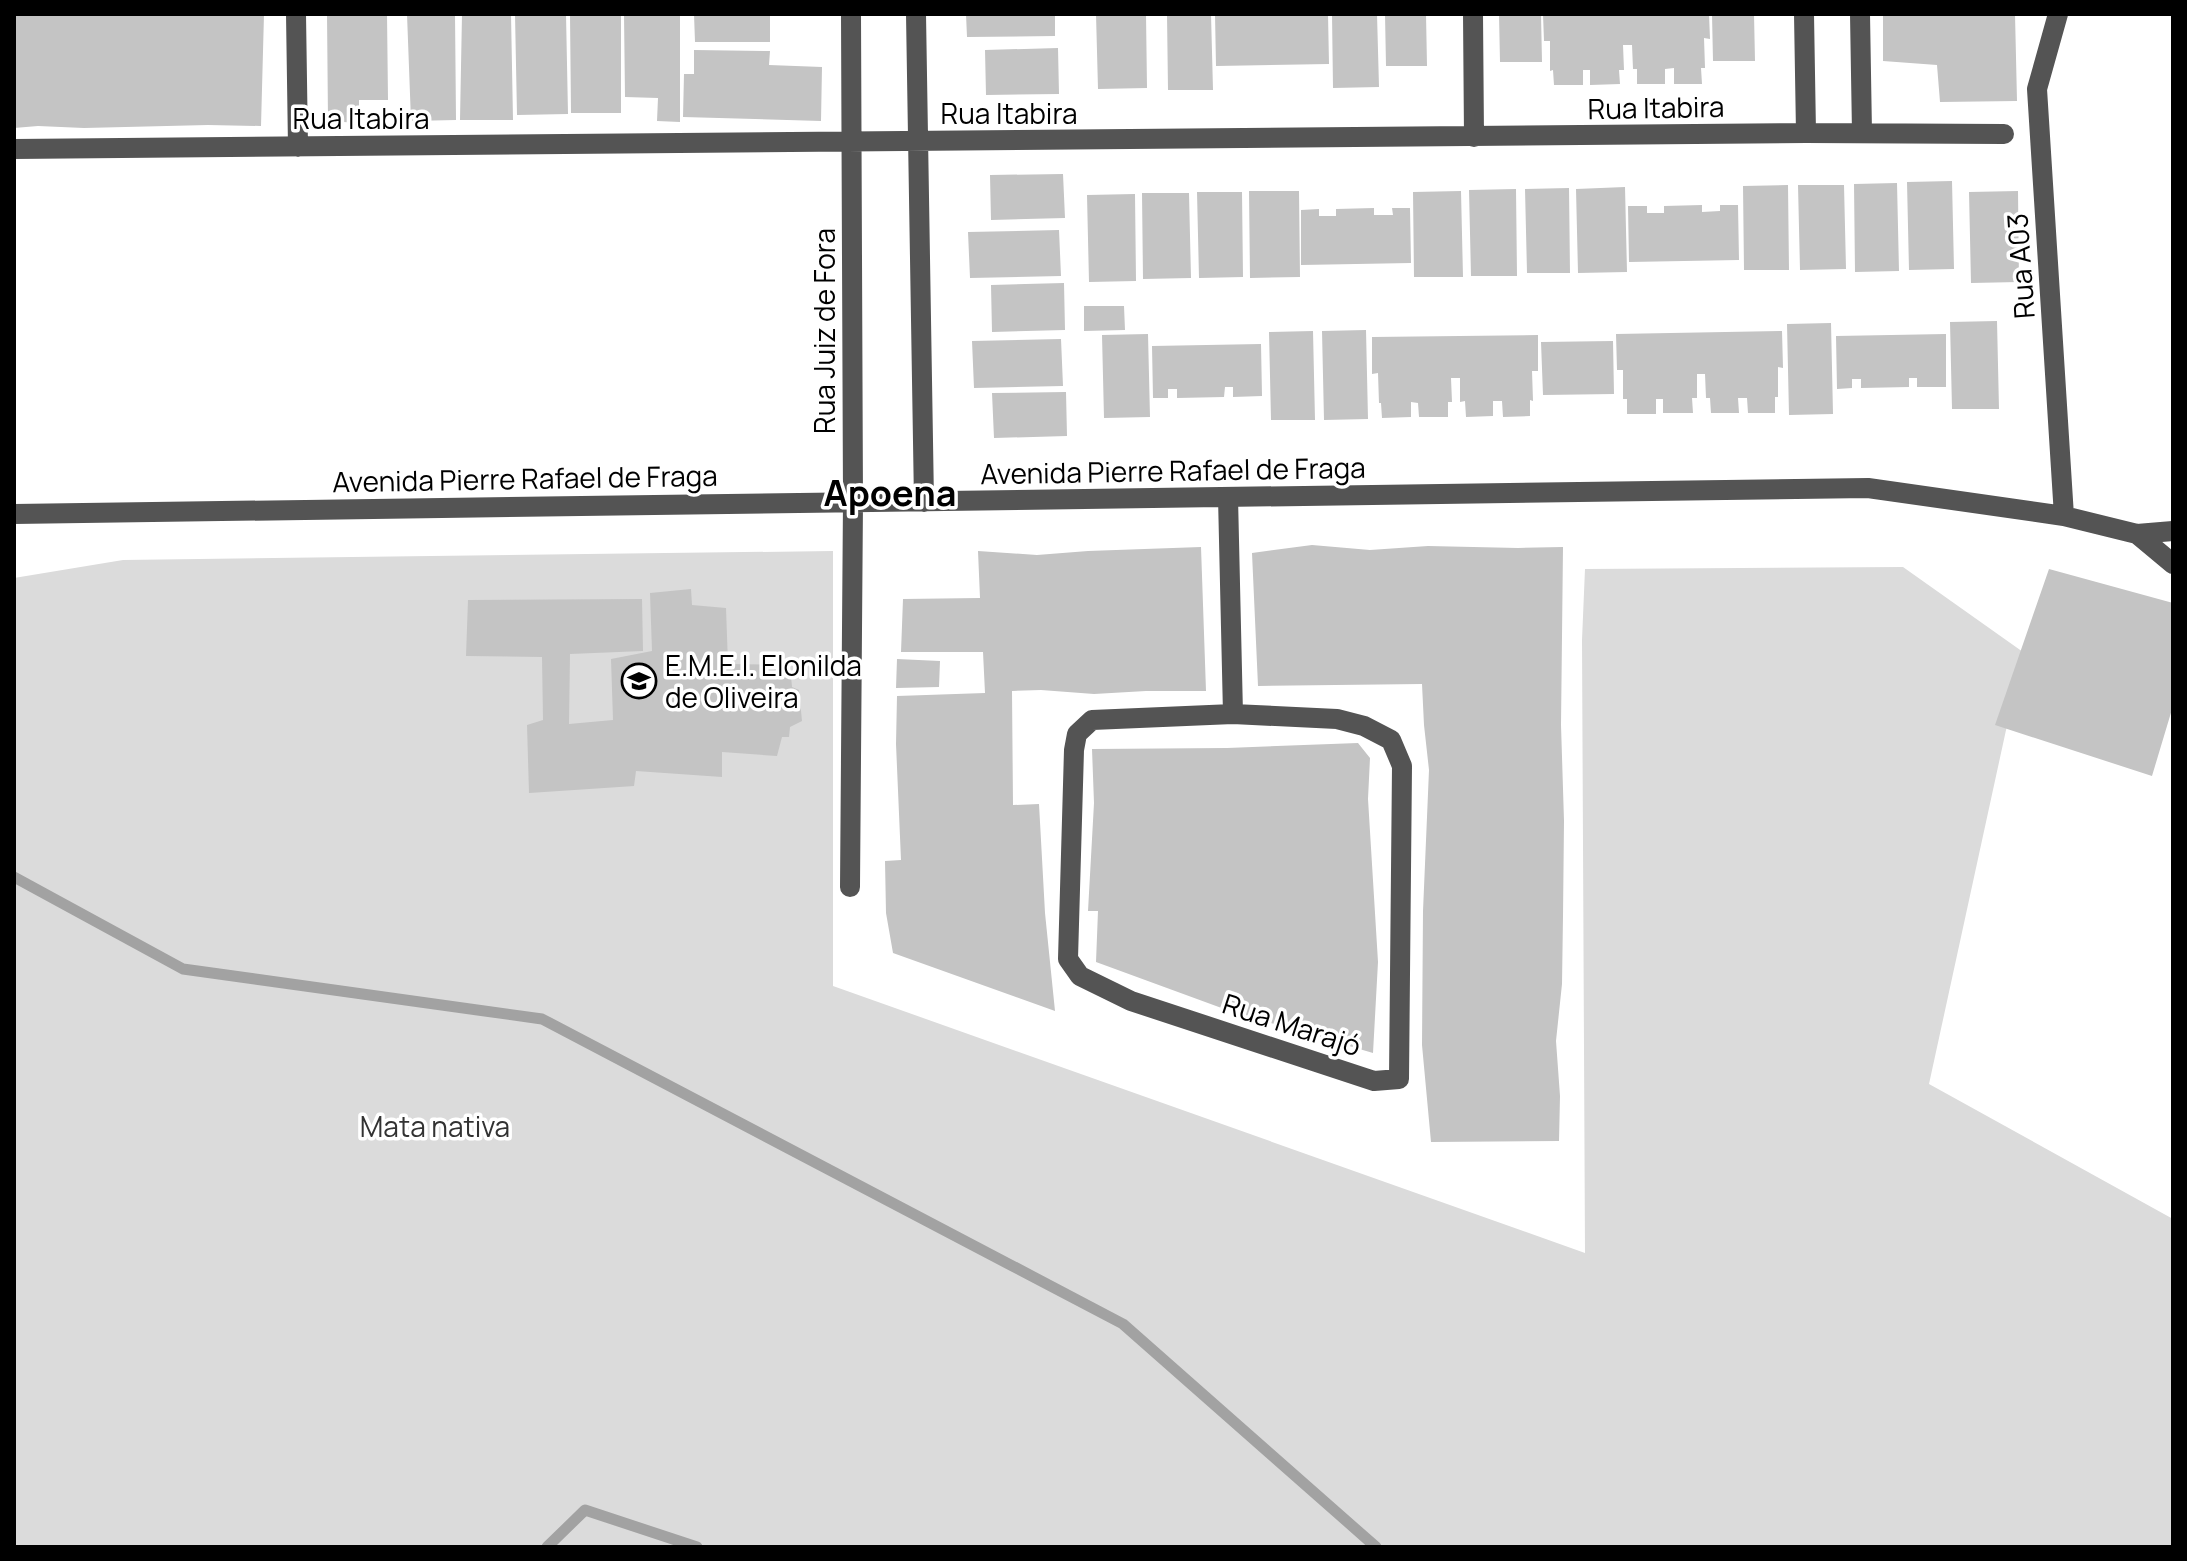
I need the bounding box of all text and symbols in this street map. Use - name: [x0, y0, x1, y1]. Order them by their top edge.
- street label: Rua Itabira: [1587, 87, 1725, 127]
- street label: Rua Itabira: [941, 94, 1077, 132]
- street label: Rua Itabira: [293, 99, 429, 137]
- street label: Rua A03: [1997, 212, 2043, 320]
- street label: Rua Juiz de Fora: [805, 228, 843, 434]
- street label: Avenida Pierre Rafael de Fraga: [980, 448, 1366, 492]
- street label: Avenida Pierre Rafael de Fraga: [332, 456, 718, 500]
- district label: Apoena: [824, 468, 956, 517]
- place label: E.M.E.I. Elonilda de Oliveira: [665, 646, 862, 716]
- school or university icon: E.M.E.I. Elonilda de Oliveira: [620, 662, 658, 700]
- street label: Rua Marajó: [1218, 984, 1366, 1064]
- park label: Mata nativa: [360, 1107, 510, 1145]

